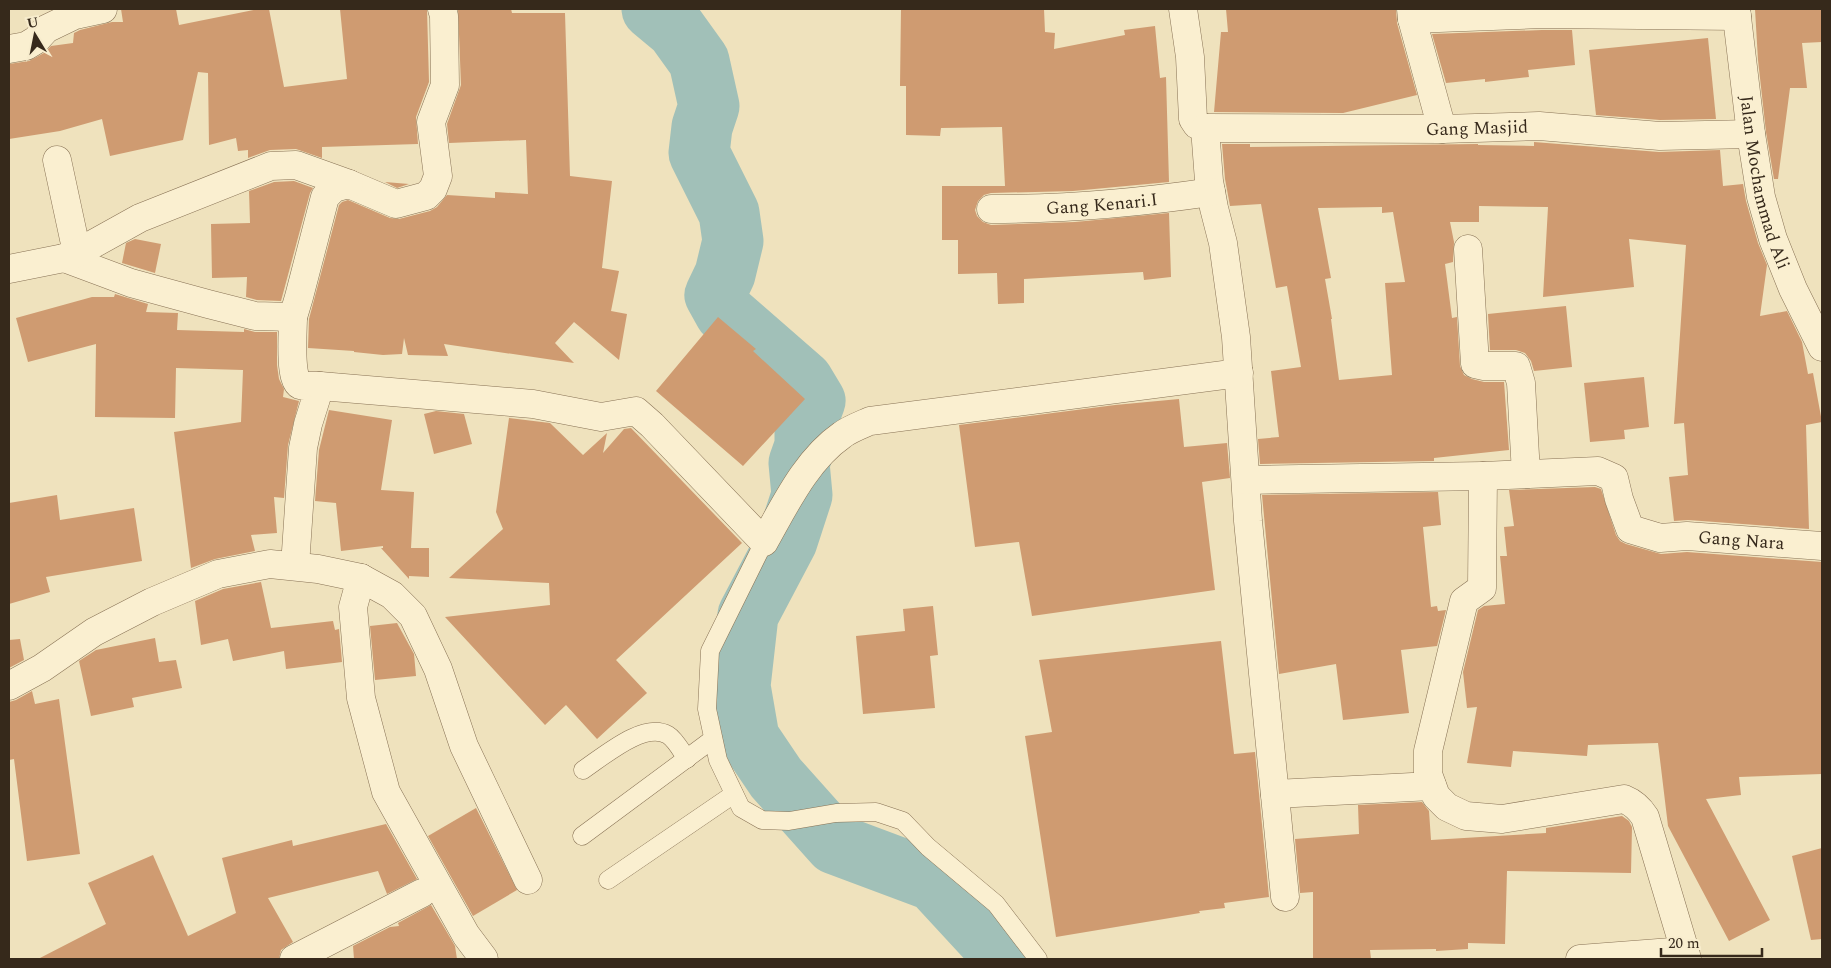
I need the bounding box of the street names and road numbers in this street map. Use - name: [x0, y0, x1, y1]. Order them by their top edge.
- street label: Jalan Mochammad Ali: [1732, 94, 1797, 273]
- street label: Gang Masjid: [1426, 113, 1529, 143]
- street label: Gang Kenari.I: [1045, 186, 1159, 222]
- street label: Gang Nara: [1697, 524, 1786, 557]

